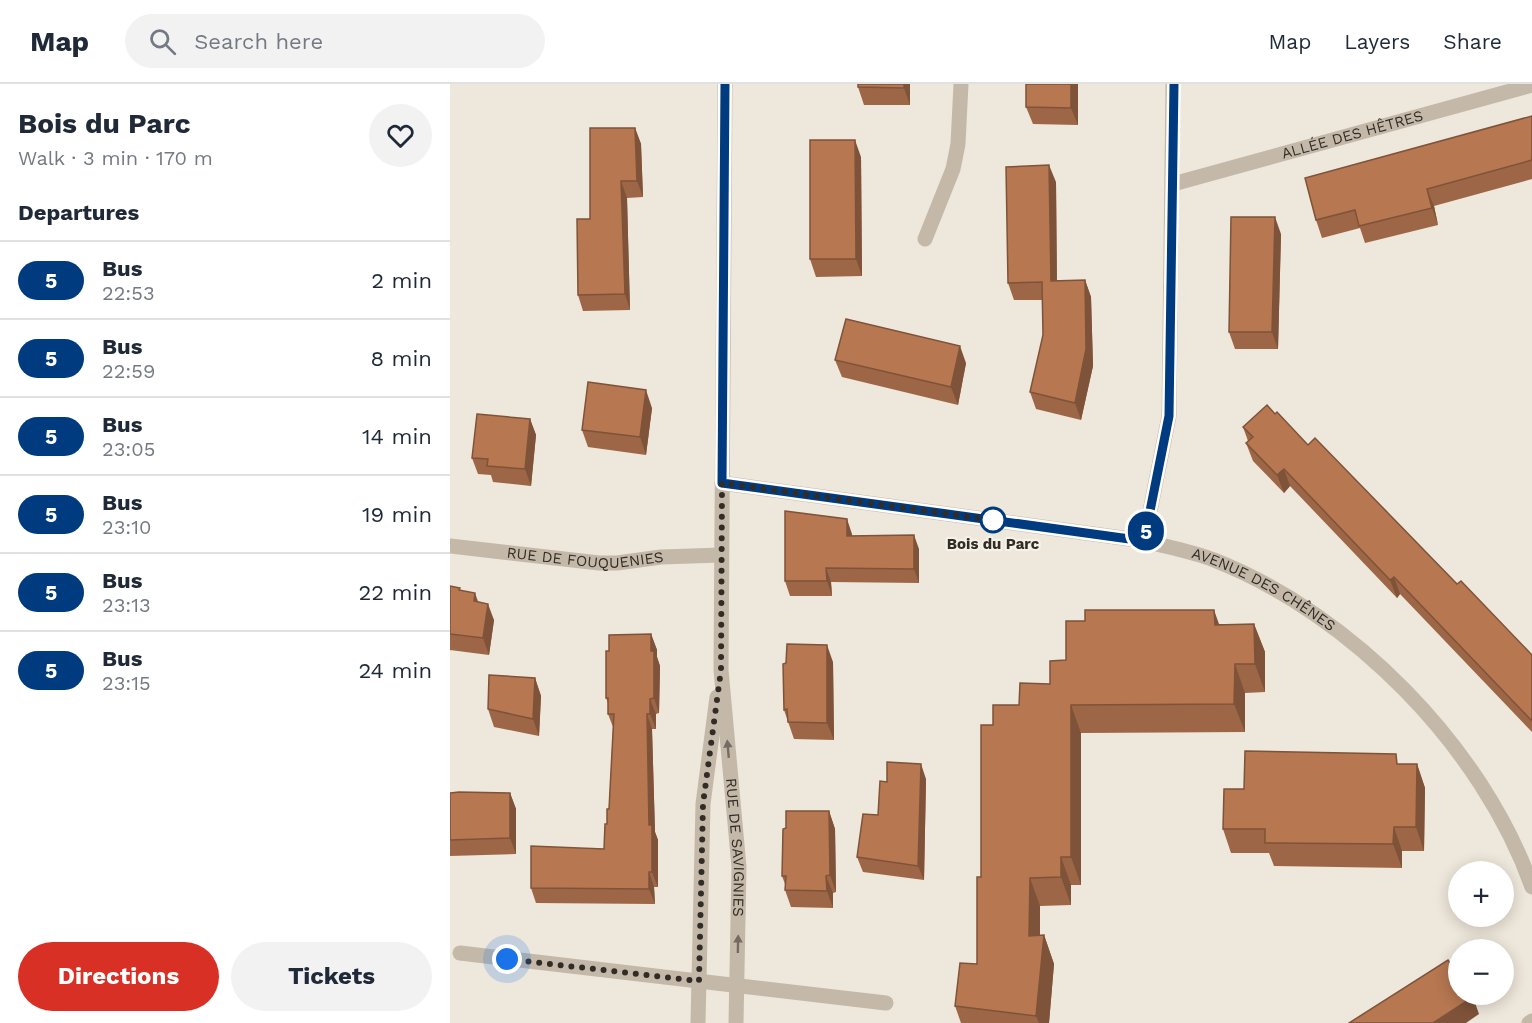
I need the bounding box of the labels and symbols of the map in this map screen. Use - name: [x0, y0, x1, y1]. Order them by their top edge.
- street label: ALLÉE DES HÊTRES: [1279, 106, 1425, 163]
- marker: Bois du Parc: [980, 507, 1006, 533]
- line badge: 5: [1126, 512, 1166, 550]
- place label: Bois du Parc: [947, 535, 1040, 553]
- street label: RUE DE FOUQUENIES: [506, 544, 665, 572]
- street label: AVENUE DES CHÊNES: [1190, 544, 1339, 635]
- one-way arrow: [723, 739, 733, 758]
- street label: RUE DE SAVIGNIES: [722, 777, 748, 917]
- one-way arrow: [733, 934, 742, 953]
- your location: [492, 944, 522, 974]

